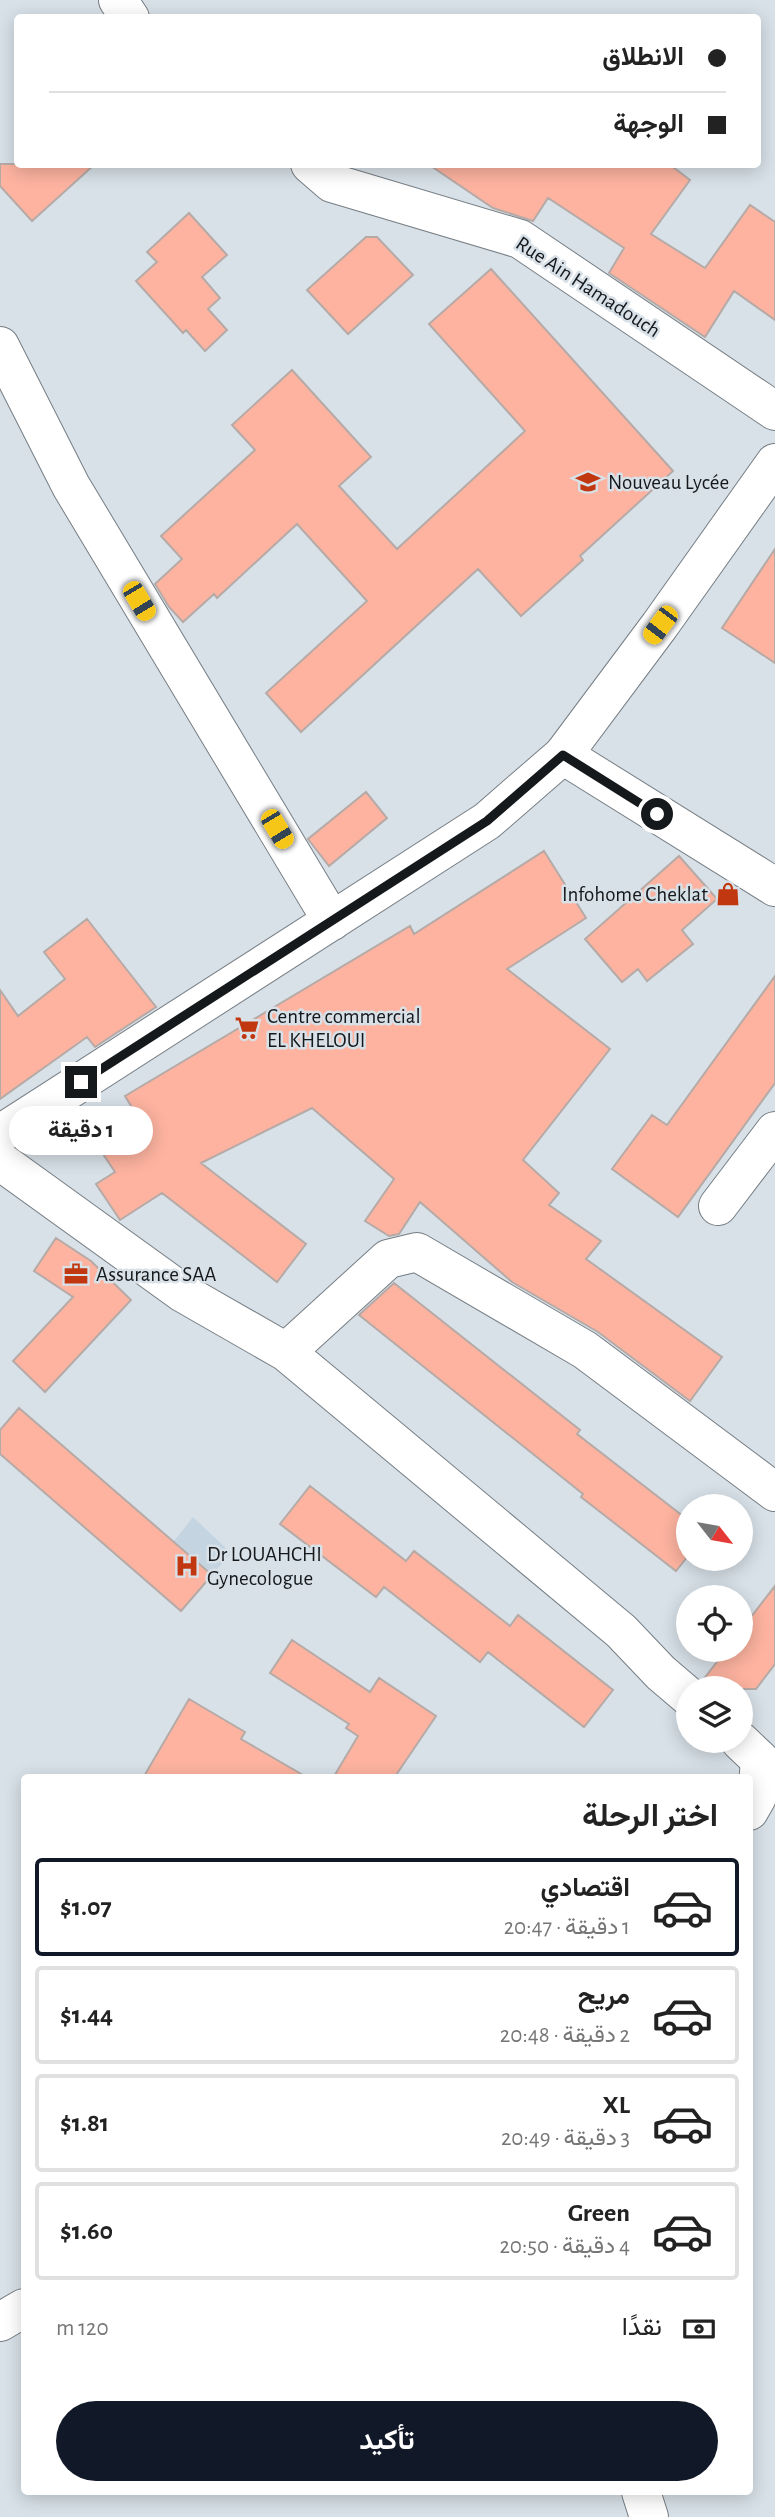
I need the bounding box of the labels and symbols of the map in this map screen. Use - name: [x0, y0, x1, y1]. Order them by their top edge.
- street label: Rue Ain Hamadouch: [512, 233, 664, 341]
- school or university icon: Nouveau Lycée: [574, 468, 602, 496]
- place label: Nouveau Lycée: [608, 472, 729, 493]
- car: [120, 578, 159, 624]
- car: [639, 602, 682, 648]
- route start: [641, 798, 673, 830]
- car: [258, 806, 297, 852]
- shop icon: Infohome Cheklat: [714, 880, 742, 908]
- place label: Infohome Cheklat: [562, 884, 708, 905]
- place label: Centre commercial EL KHELOUI: [267, 1006, 421, 1051]
- supermarket icon: Centre commercial EL KHELOUI: [233, 1014, 261, 1042]
- route end: [65, 1066, 97, 1098]
- callout: 1 دقيقة: [9, 1106, 153, 1156]
- office icon: Assurance SAA: [62, 1260, 90, 1288]
- place label: Assurance SAA: [96, 1264, 217, 1285]
- north arrow: [676, 1494, 752, 1572]
- place label: Dr LOUAHCHI Gynecologue: [207, 1544, 322, 1589]
- hospital icon: Dr LOUAHCHI Gynecologue: [173, 1552, 201, 1580]

